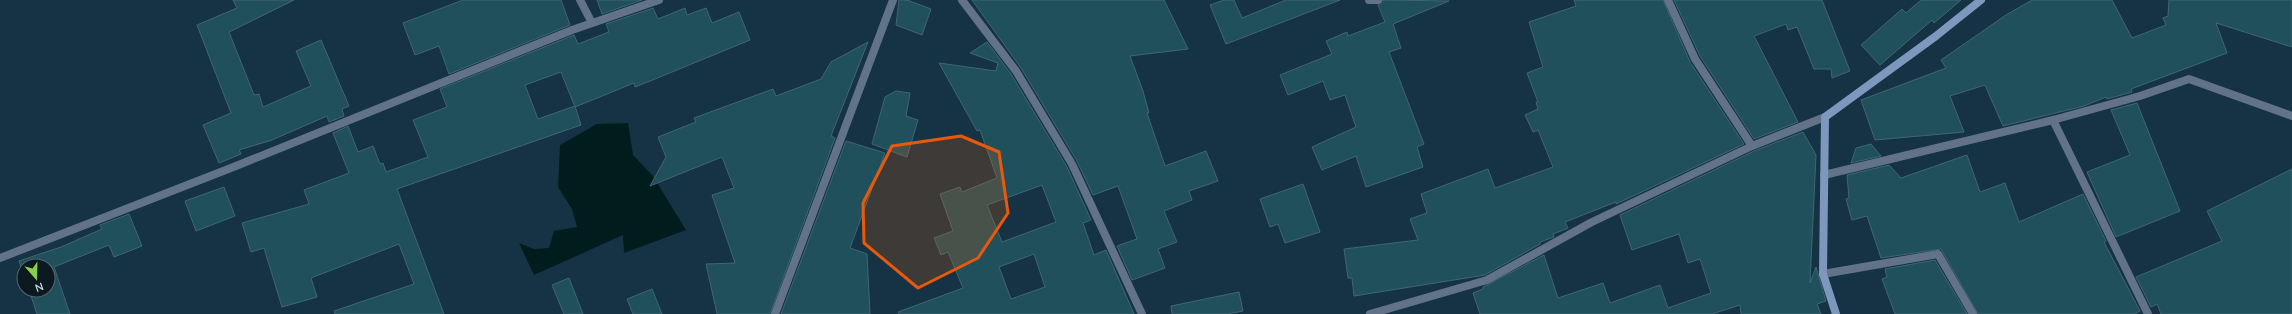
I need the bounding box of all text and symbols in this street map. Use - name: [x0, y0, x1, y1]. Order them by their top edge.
- north arrow: [16, 258, 56, 298]
- text: N: [33, 279, 46, 295]

